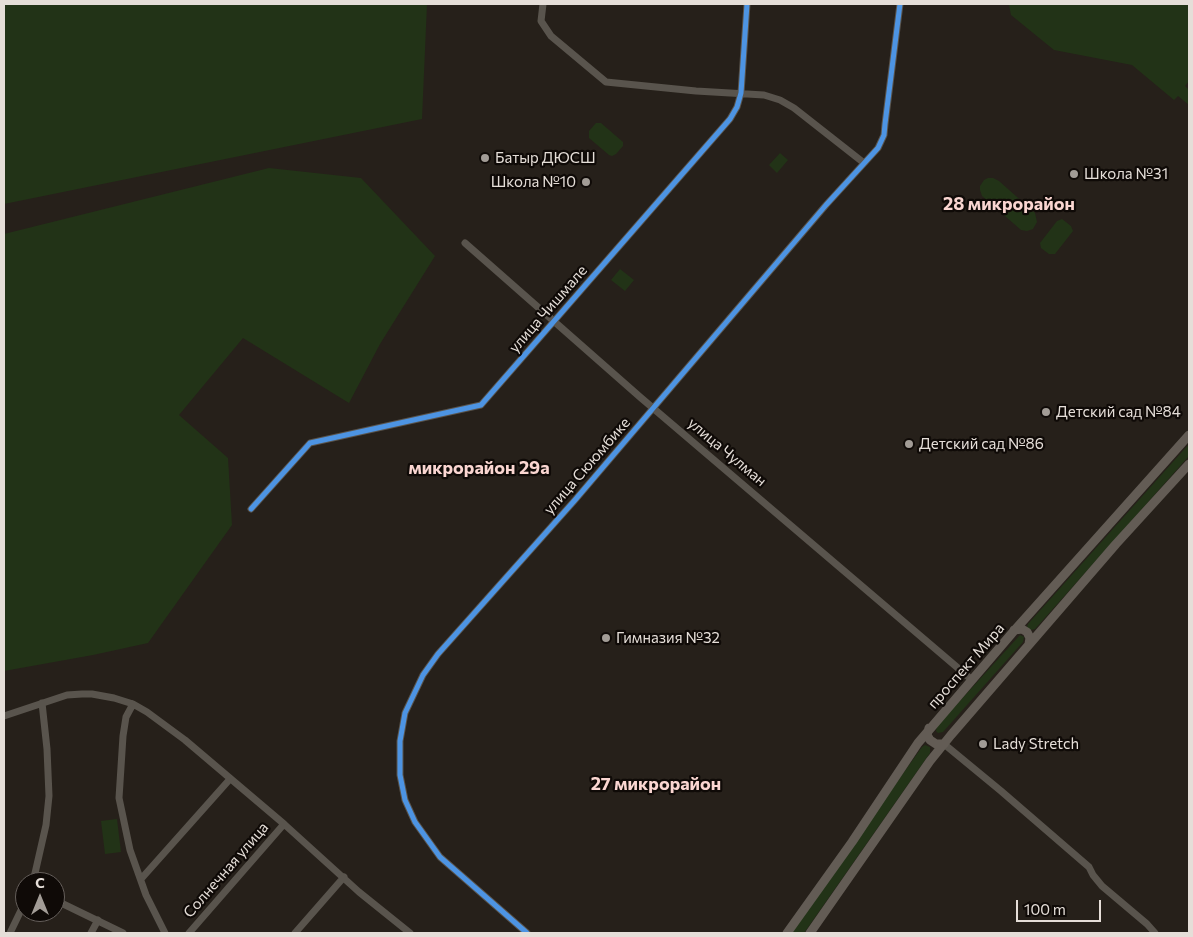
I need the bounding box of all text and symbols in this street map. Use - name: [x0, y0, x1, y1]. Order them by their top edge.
- place label: Батыр ДЮСШ: [495, 149, 596, 167]
- marker: Батыр ДЮСШ: [479, 152, 491, 164]
- place label: Школа №31: [1084, 165, 1168, 183]
- marker: Школа №31: [1068, 168, 1080, 180]
- place label: Школа №10: [491, 173, 576, 191]
- marker: Школа №10: [580, 176, 592, 188]
- district label: 28 микрорайон: [943, 193, 1075, 215]
- street label: улица Чишмале: [505, 262, 591, 356]
- place label: Детский сад №84: [1056, 403, 1181, 421]
- marker: Детский сад №84: [1040, 406, 1052, 418]
- street label: улица Сююмбике: [540, 414, 634, 518]
- street label: улица Чулман: [684, 414, 770, 490]
- place label: Детский сад №86: [919, 435, 1044, 453]
- marker: Детский сад №86: [903, 438, 915, 450]
- district label: микрорайон 29а: [408, 457, 550, 479]
- street label: проспект Мира: [924, 619, 1008, 713]
- place label: Гимназия №32: [616, 629, 720, 647]
- marker: Гимназия №32: [600, 632, 612, 644]
- place label: Lady Stretch: [993, 735, 1079, 753]
- marker: Lady Stretch: [977, 738, 989, 750]
- district label: 27 микрорайон: [591, 773, 721, 795]
- street label: Солнечная улица: [180, 819, 272, 921]
- north arrow: [15, 872, 65, 922]
- text: С: [35, 874, 45, 891]
- scale bar: [1018, 890, 1103, 922]
- text: 100 m: [1024, 900, 1066, 918]

